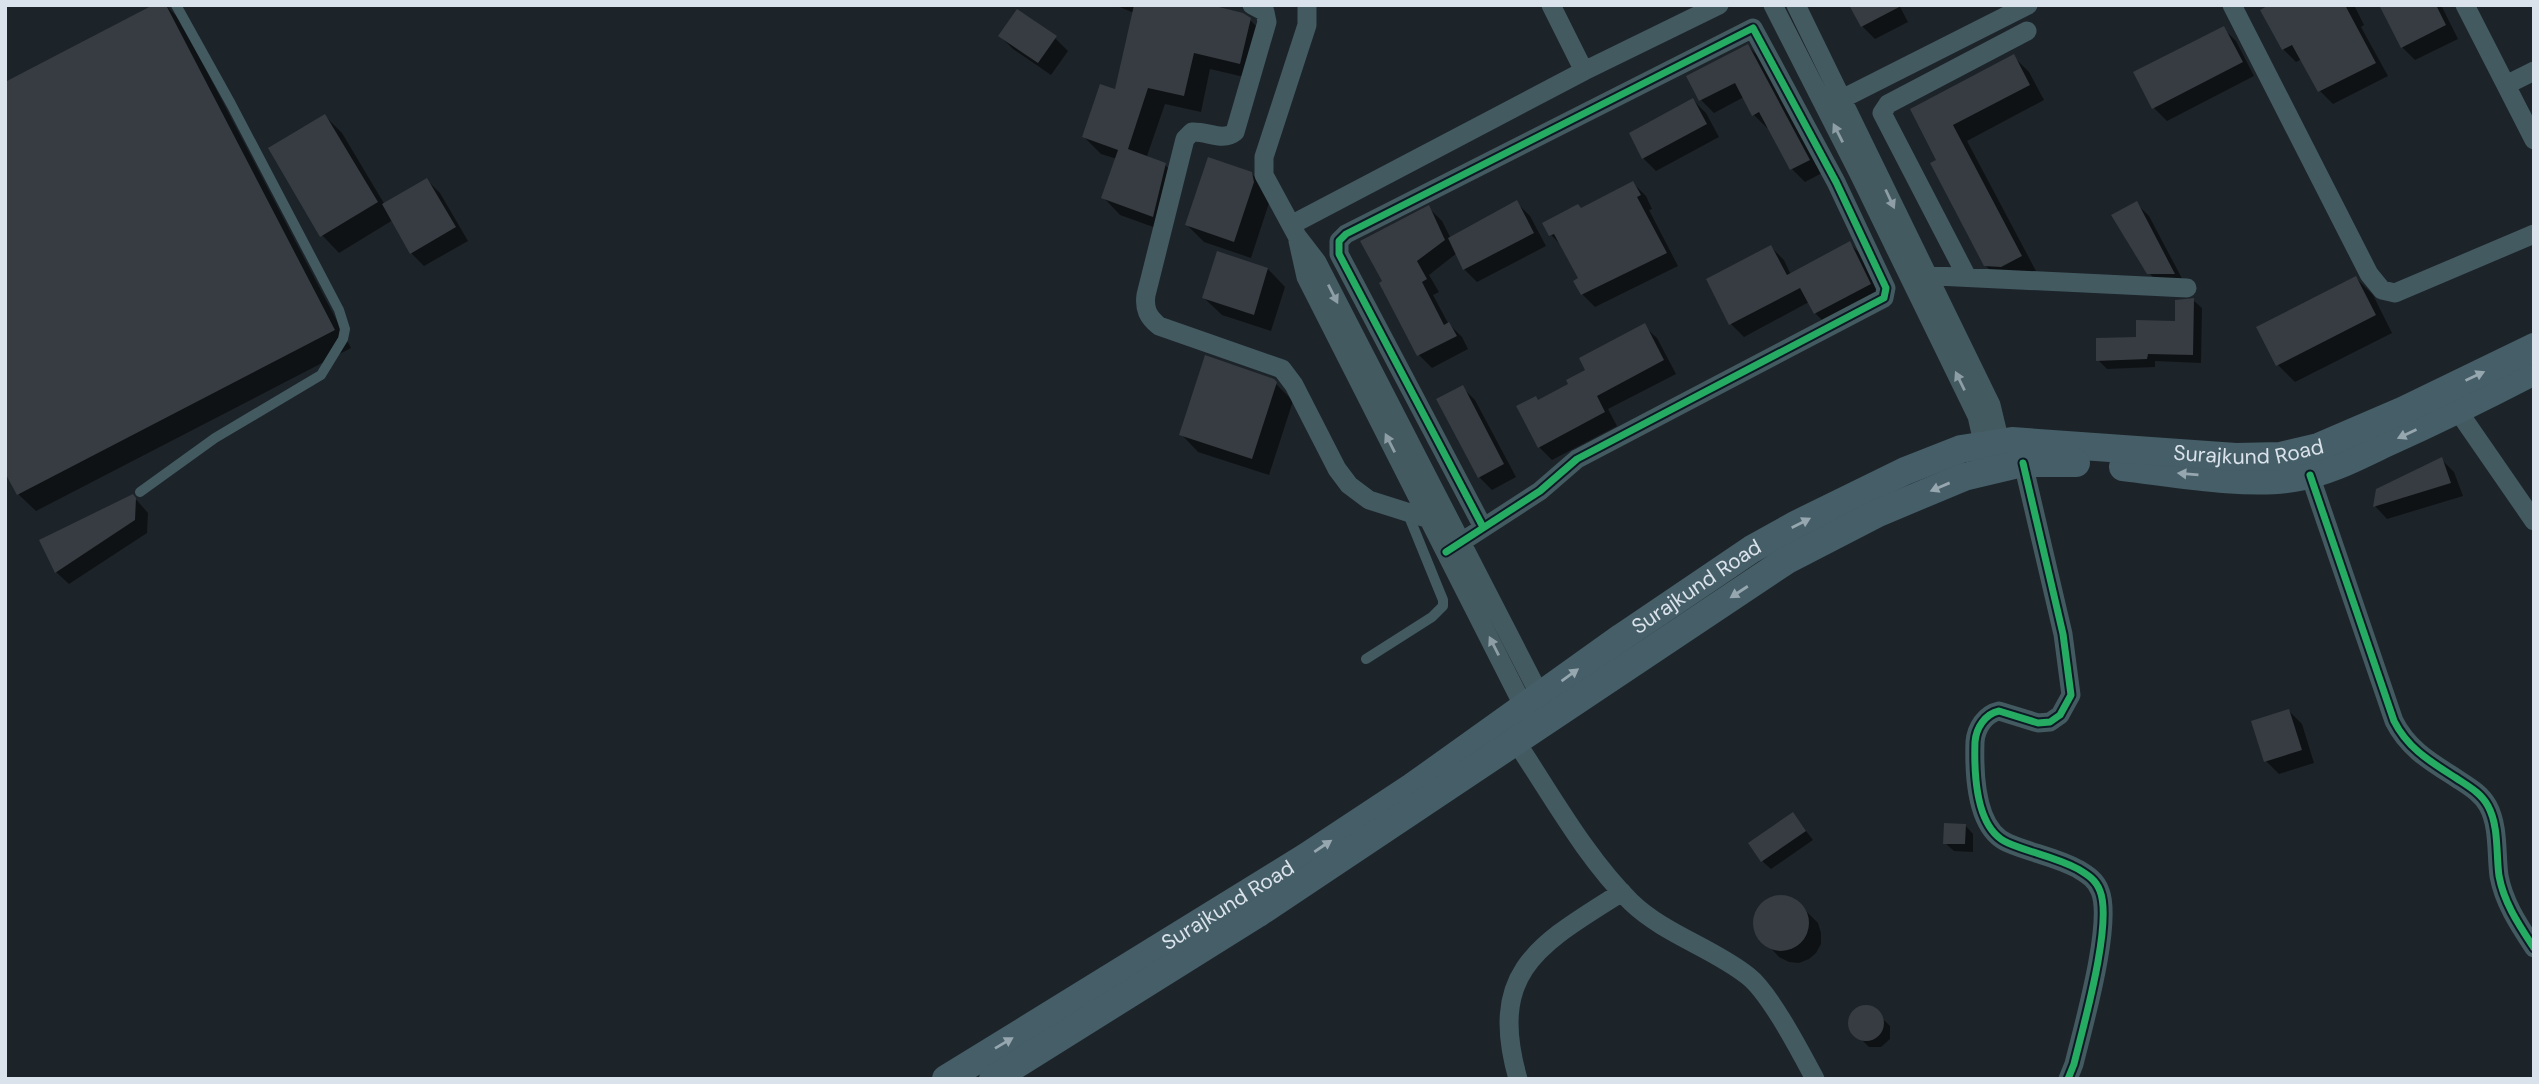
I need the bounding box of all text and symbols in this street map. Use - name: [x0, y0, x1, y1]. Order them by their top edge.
- one-way arrow: [1833, 123, 1844, 143]
- one-way arrow: [1885, 189, 1896, 209]
- one-way arrow: [1328, 284, 1339, 304]
- one-way arrow: [2465, 370, 2486, 381]
- one-way arrow: [1954, 371, 1965, 391]
- one-way arrow: [2397, 428, 2417, 440]
- street label: Surajkund Road: [2173, 432, 2326, 471]
- one-way arrow: [1385, 433, 1396, 453]
- one-way arrow: [2177, 468, 2199, 479]
- one-way arrow: [1930, 481, 1951, 492]
- one-way arrow: [1791, 517, 1811, 529]
- street label: Surajkund Road: [1626, 533, 1766, 640]
- one-way arrow: [1729, 585, 1749, 598]
- one-way arrow: [1488, 636, 1499, 656]
- one-way arrow: [1561, 668, 1579, 682]
- one-way arrow: [1313, 840, 1332, 853]
- street label: Surajkund Road: [1156, 854, 1299, 957]
- one-way arrow: [995, 1037, 1014, 1050]

